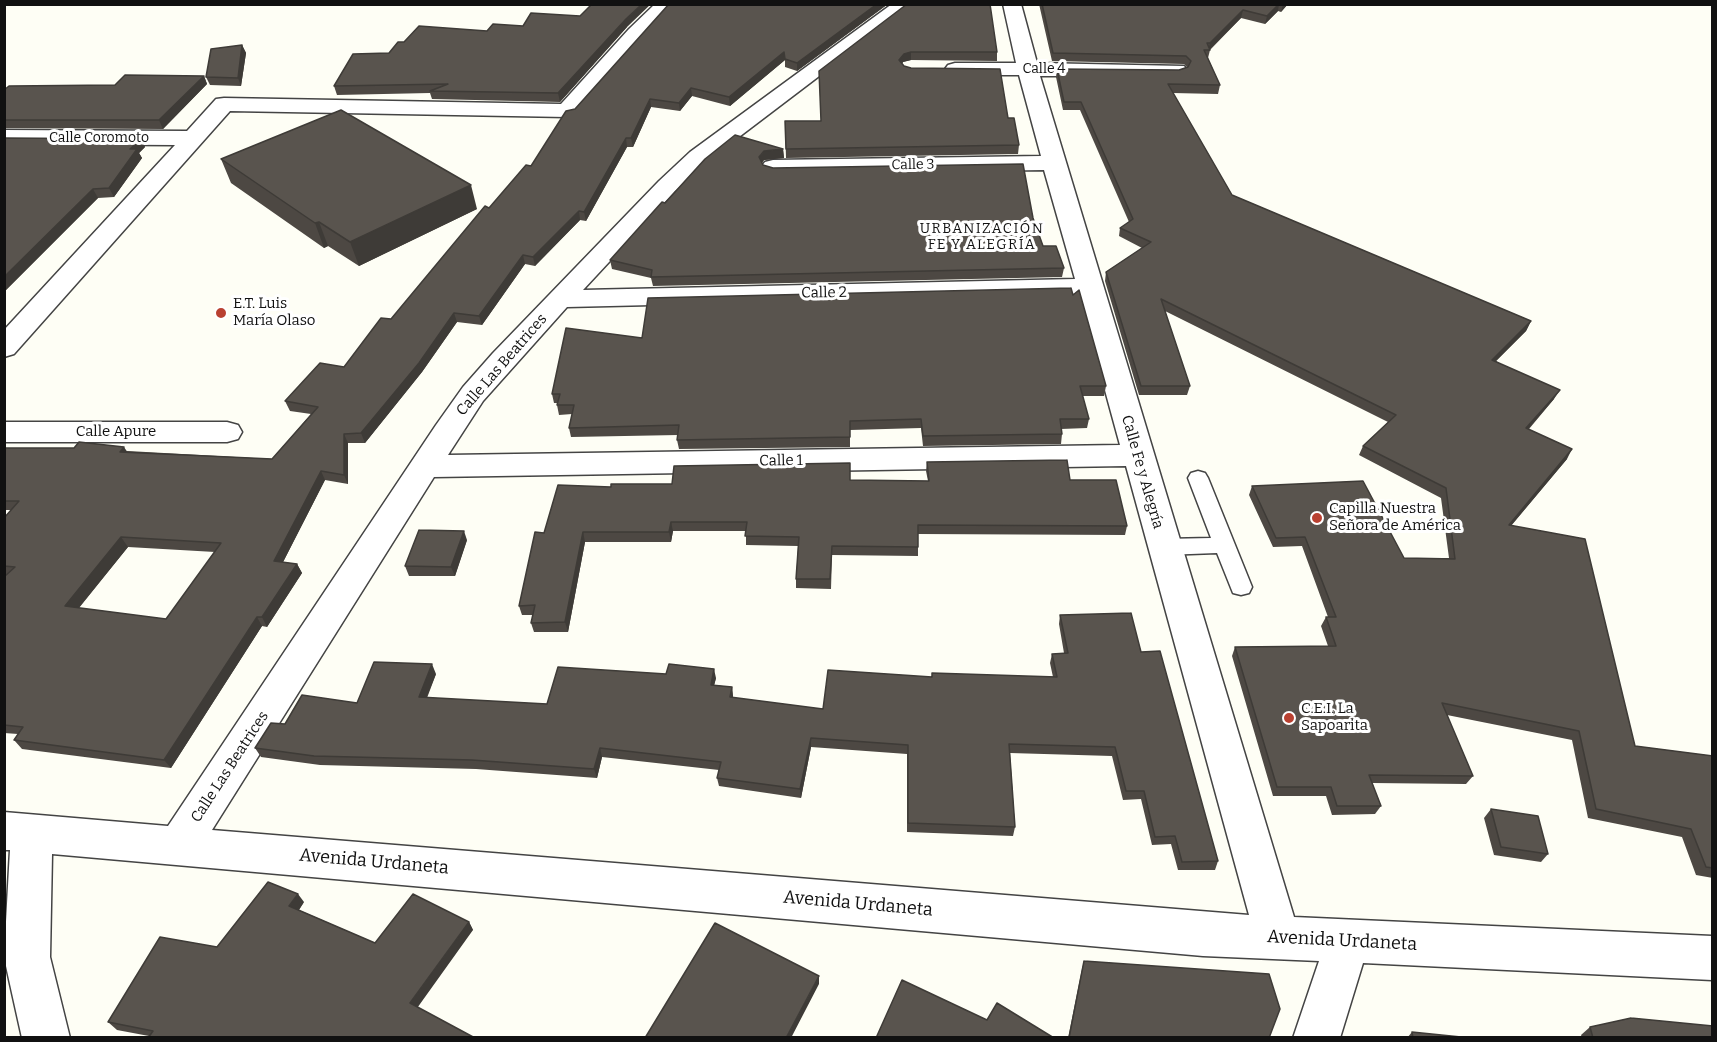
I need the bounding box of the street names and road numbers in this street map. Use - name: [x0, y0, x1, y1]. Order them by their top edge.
- street label: Calle 4: [1022, 61, 1066, 77]
- street label: Calle Coromoto: [49, 130, 149, 146]
- street label: Calle 3: [891, 156, 935, 174]
- street label: Calle 2: [801, 284, 847, 302]
- street label: Calle Las Beatrices: [453, 310, 551, 420]
- street label: Calle Fe y Alegría: [1117, 413, 1167, 531]
- street label: Calle Apure: [76, 423, 156, 441]
- street label: Calle 1: [759, 452, 803, 470]
- street label: Calle Las Beatrices: [187, 708, 273, 826]
- street label: Avenida Urdaneta: [298, 845, 450, 879]
- street label: Avenida Urdaneta: [782, 887, 934, 921]
- street label: Avenida Urdaneta: [1266, 926, 1418, 956]

